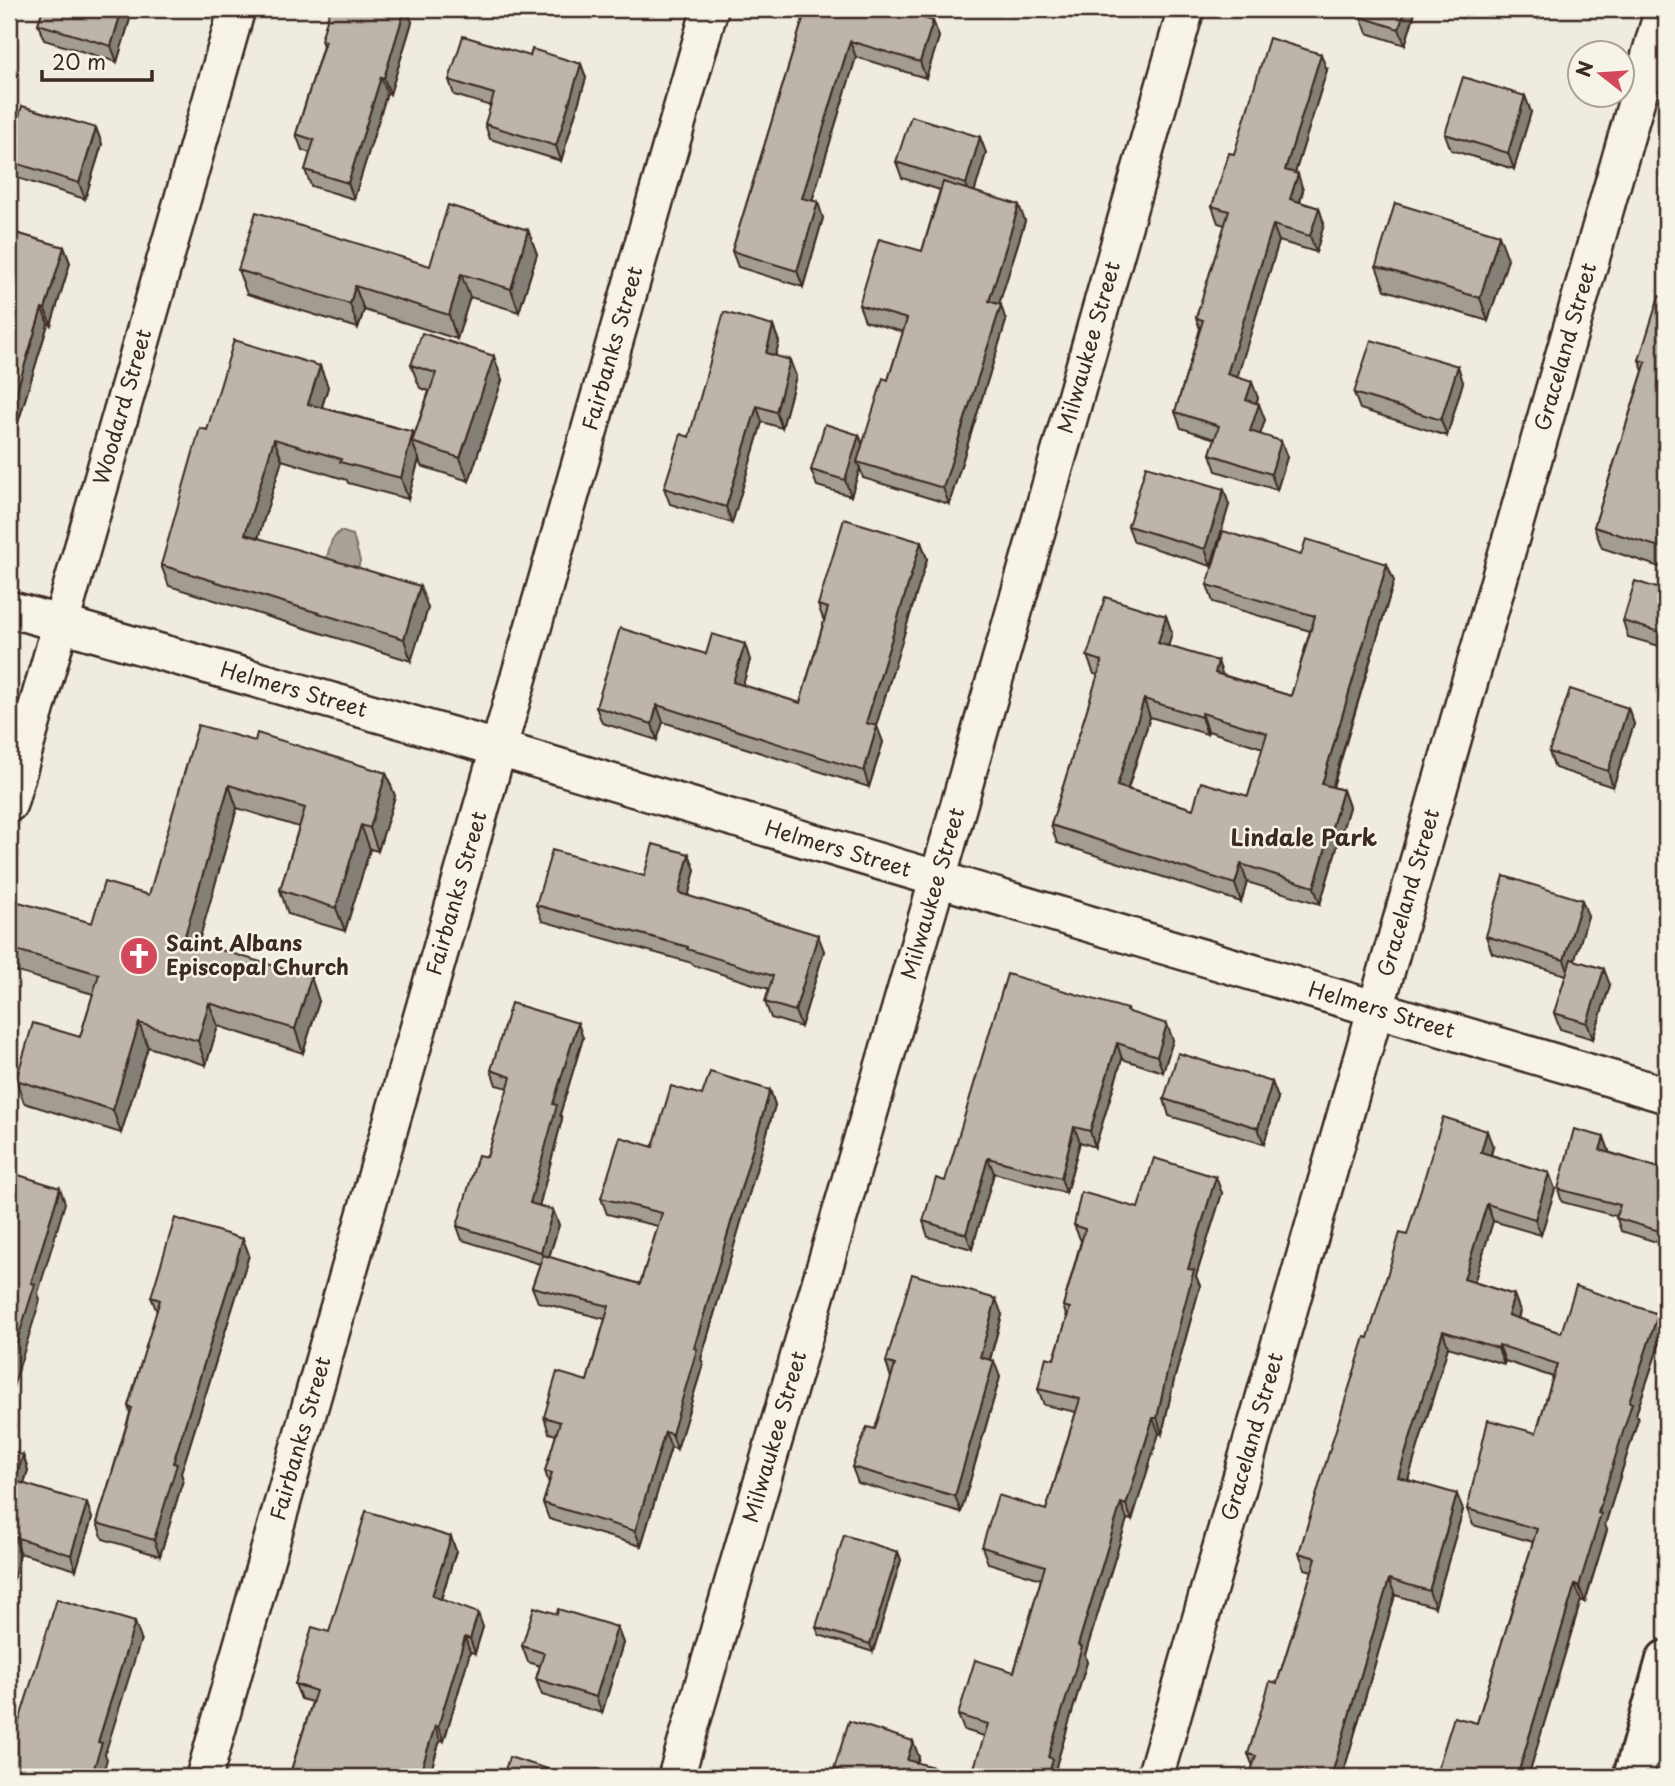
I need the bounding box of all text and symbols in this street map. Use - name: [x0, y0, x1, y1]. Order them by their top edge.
- scale bar: [42, 38, 152, 82]
- north arrow: [1566, 38, 1636, 108]
- text: 20 m: [52, 45, 106, 77]
- text: N: [1568, 57, 1599, 80]
- street label: Milwaukee Street: [1048, 257, 1127, 437]
- street label: Graceland Street: [1525, 259, 1603, 434]
- street label: Fairbanks Street: [572, 262, 650, 434]
- street label: Woodard Street: [83, 325, 158, 488]
- street label: Helmers Street: [217, 652, 371, 724]
- street label: Milwaukee Street: [891, 803, 971, 983]
- street label: Graceland Street: [1368, 804, 1446, 980]
- street label: Fairbanks Street: [416, 807, 494, 979]
- street label: Helmers Street: [761, 810, 915, 884]
- district label: Lindale Park: [1231, 819, 1378, 854]
- place label: Saint Albans Episcopal Church: [166, 926, 349, 982]
- church icon: Saint Albans Episcopal Church: [118, 935, 160, 977]
- street label: Helmers Street: [1305, 972, 1459, 1045]
- street label: Milwaukee Street: [733, 1347, 813, 1526]
- street label: Graceland Street: [1212, 1348, 1290, 1524]
- street label: Fairbanks Street: [260, 1352, 338, 1524]

